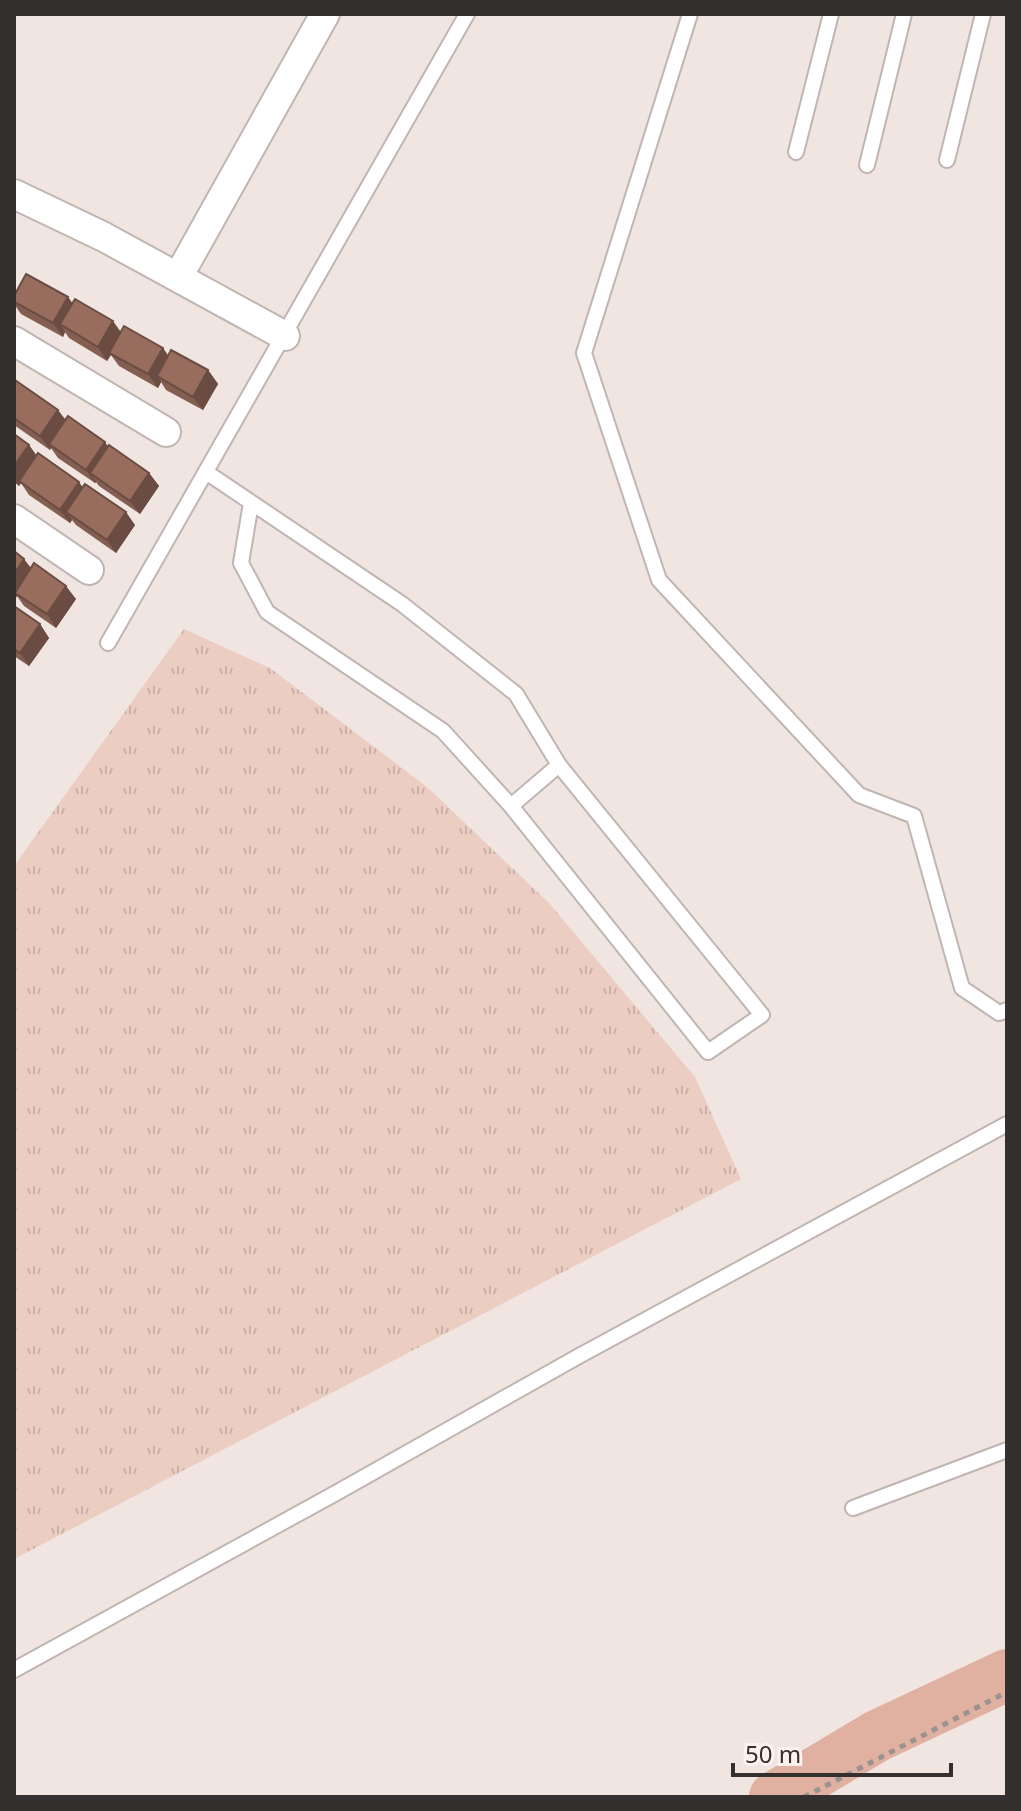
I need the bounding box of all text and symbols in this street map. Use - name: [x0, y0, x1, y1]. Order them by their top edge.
- scale bar: [733, 1727, 951, 1777]
- text: 50 m: [745, 1737, 801, 1770]

